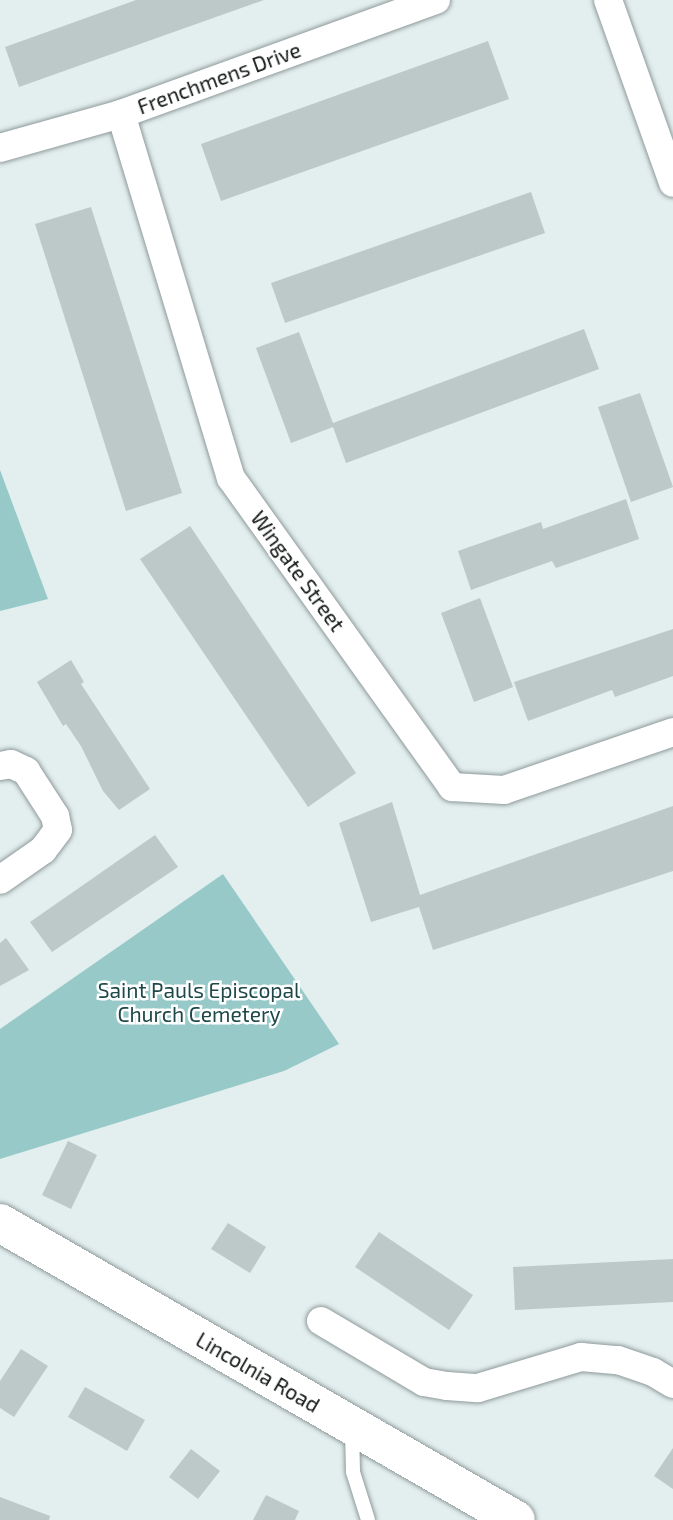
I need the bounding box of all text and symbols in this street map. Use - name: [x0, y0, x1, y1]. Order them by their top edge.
- street label: Frenchmens Drive: [134, 37, 304, 119]
- street label: Wingate Street: [246, 506, 350, 636]
- park label: Saint Pauls Episcopal Church Cemetery: [98, 977, 300, 1027]
- street label: Lincolnia Road: [192, 1326, 324, 1418]

